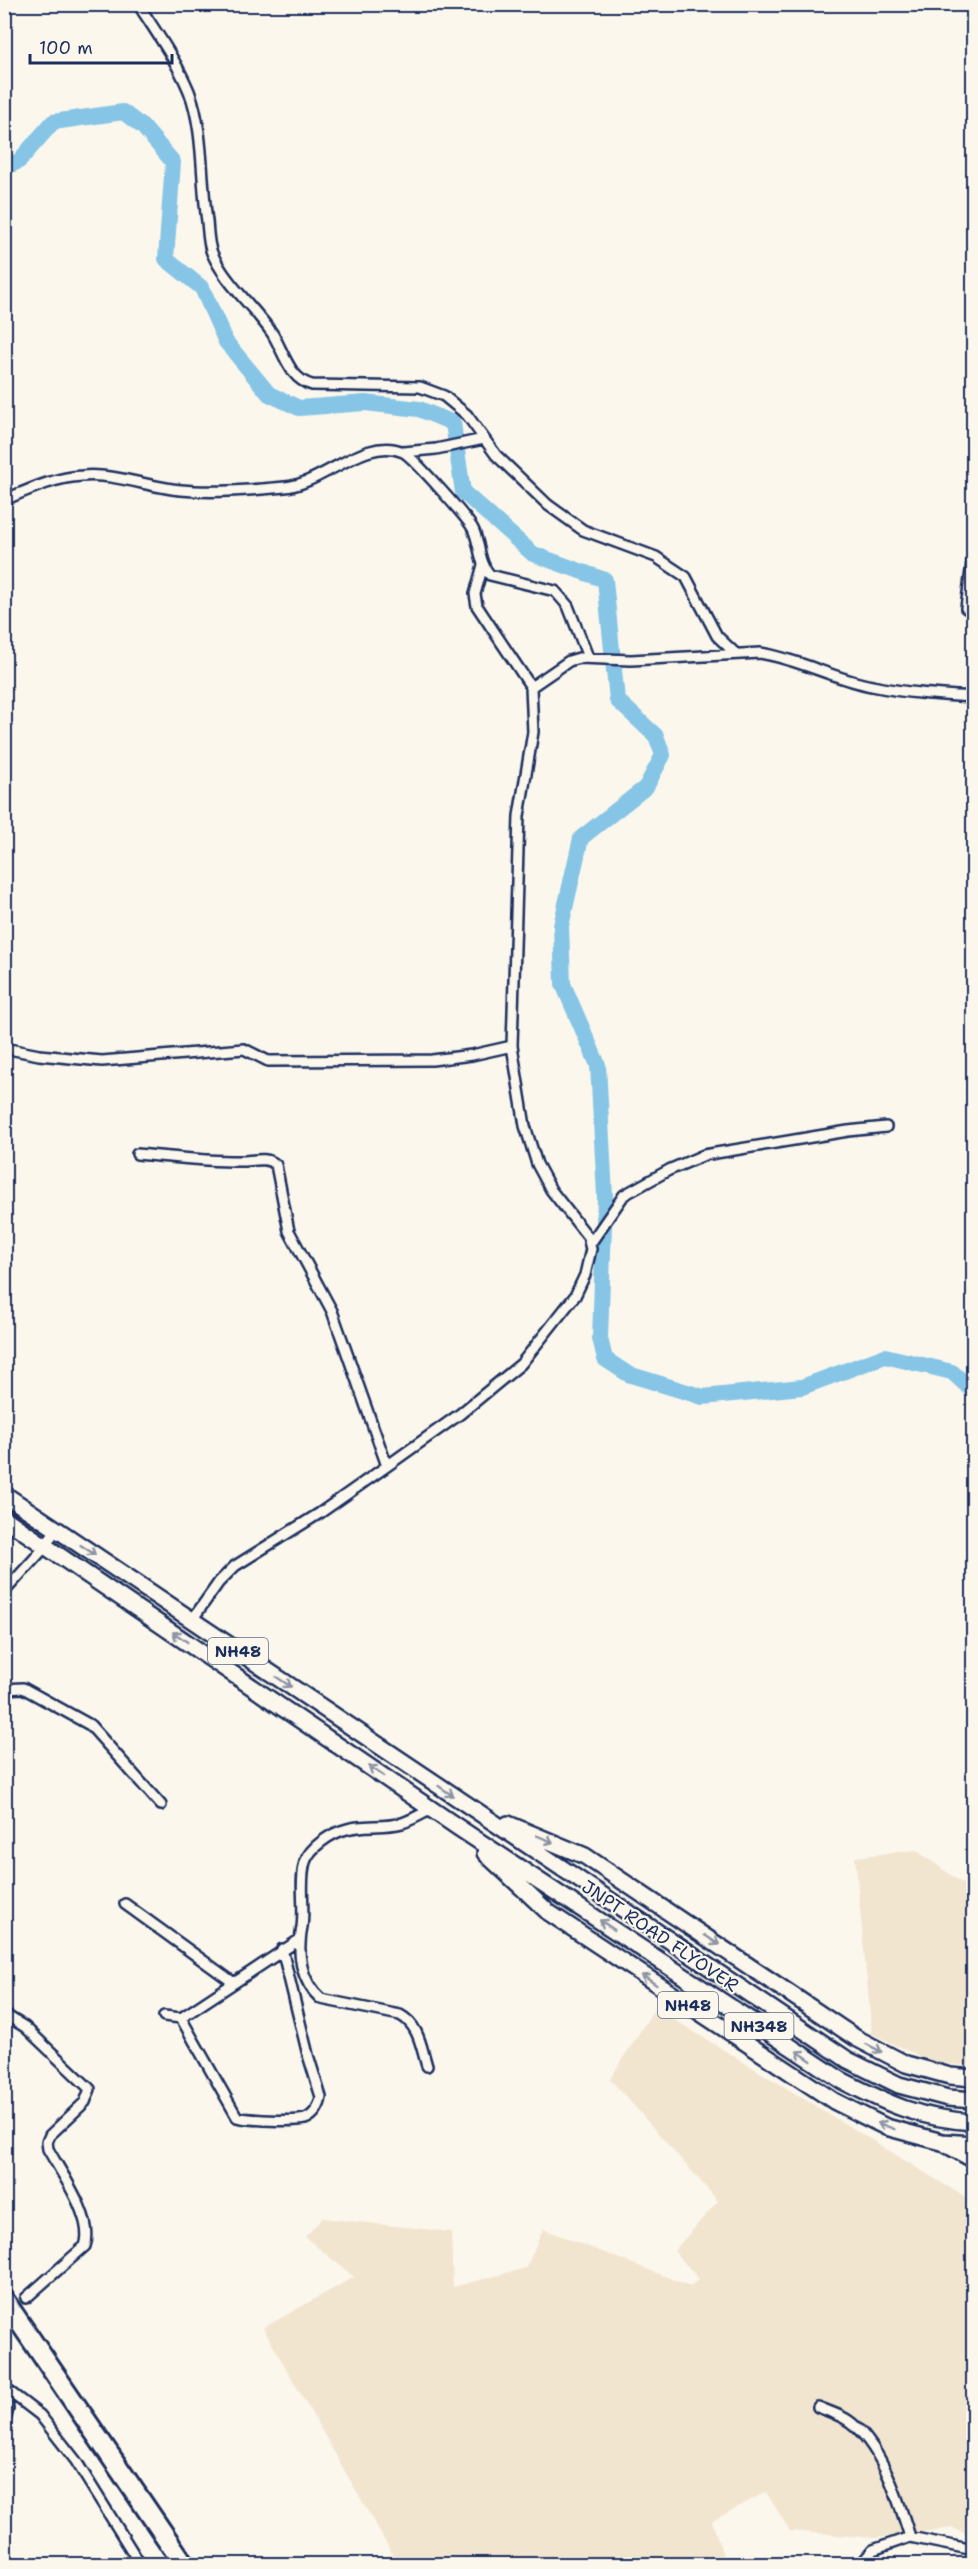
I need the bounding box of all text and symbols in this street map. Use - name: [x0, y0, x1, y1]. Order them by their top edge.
- scale bar: [30, 27, 172, 65]
- text: 100 m: [39, 36, 93, 60]
- one-way arrow: [79, 1544, 96, 1556]
- one-way arrow: [172, 1631, 189, 1643]
- road number: NH48: [208, 1638, 268, 1664]
- one-way arrow: [276, 1676, 292, 1688]
- one-way arrow: [368, 1765, 384, 1777]
- one-way arrow: [438, 1785, 454, 1797]
- one-way arrow: [536, 1834, 554, 1846]
- street label: JNPT ROAD FLYOVER: [577, 1875, 743, 1997]
- one-way arrow: [599, 1918, 616, 1931]
- one-way arrow: [703, 1934, 719, 1946]
- one-way arrow: [641, 1973, 658, 1985]
- road number: NH48: [658, 1992, 718, 2018]
- road number: NH348: [724, 2013, 794, 2039]
- one-way arrow: [865, 2042, 883, 2054]
- one-way arrow: [797, 2050, 813, 2062]
- one-way arrow: [877, 2120, 895, 2131]

